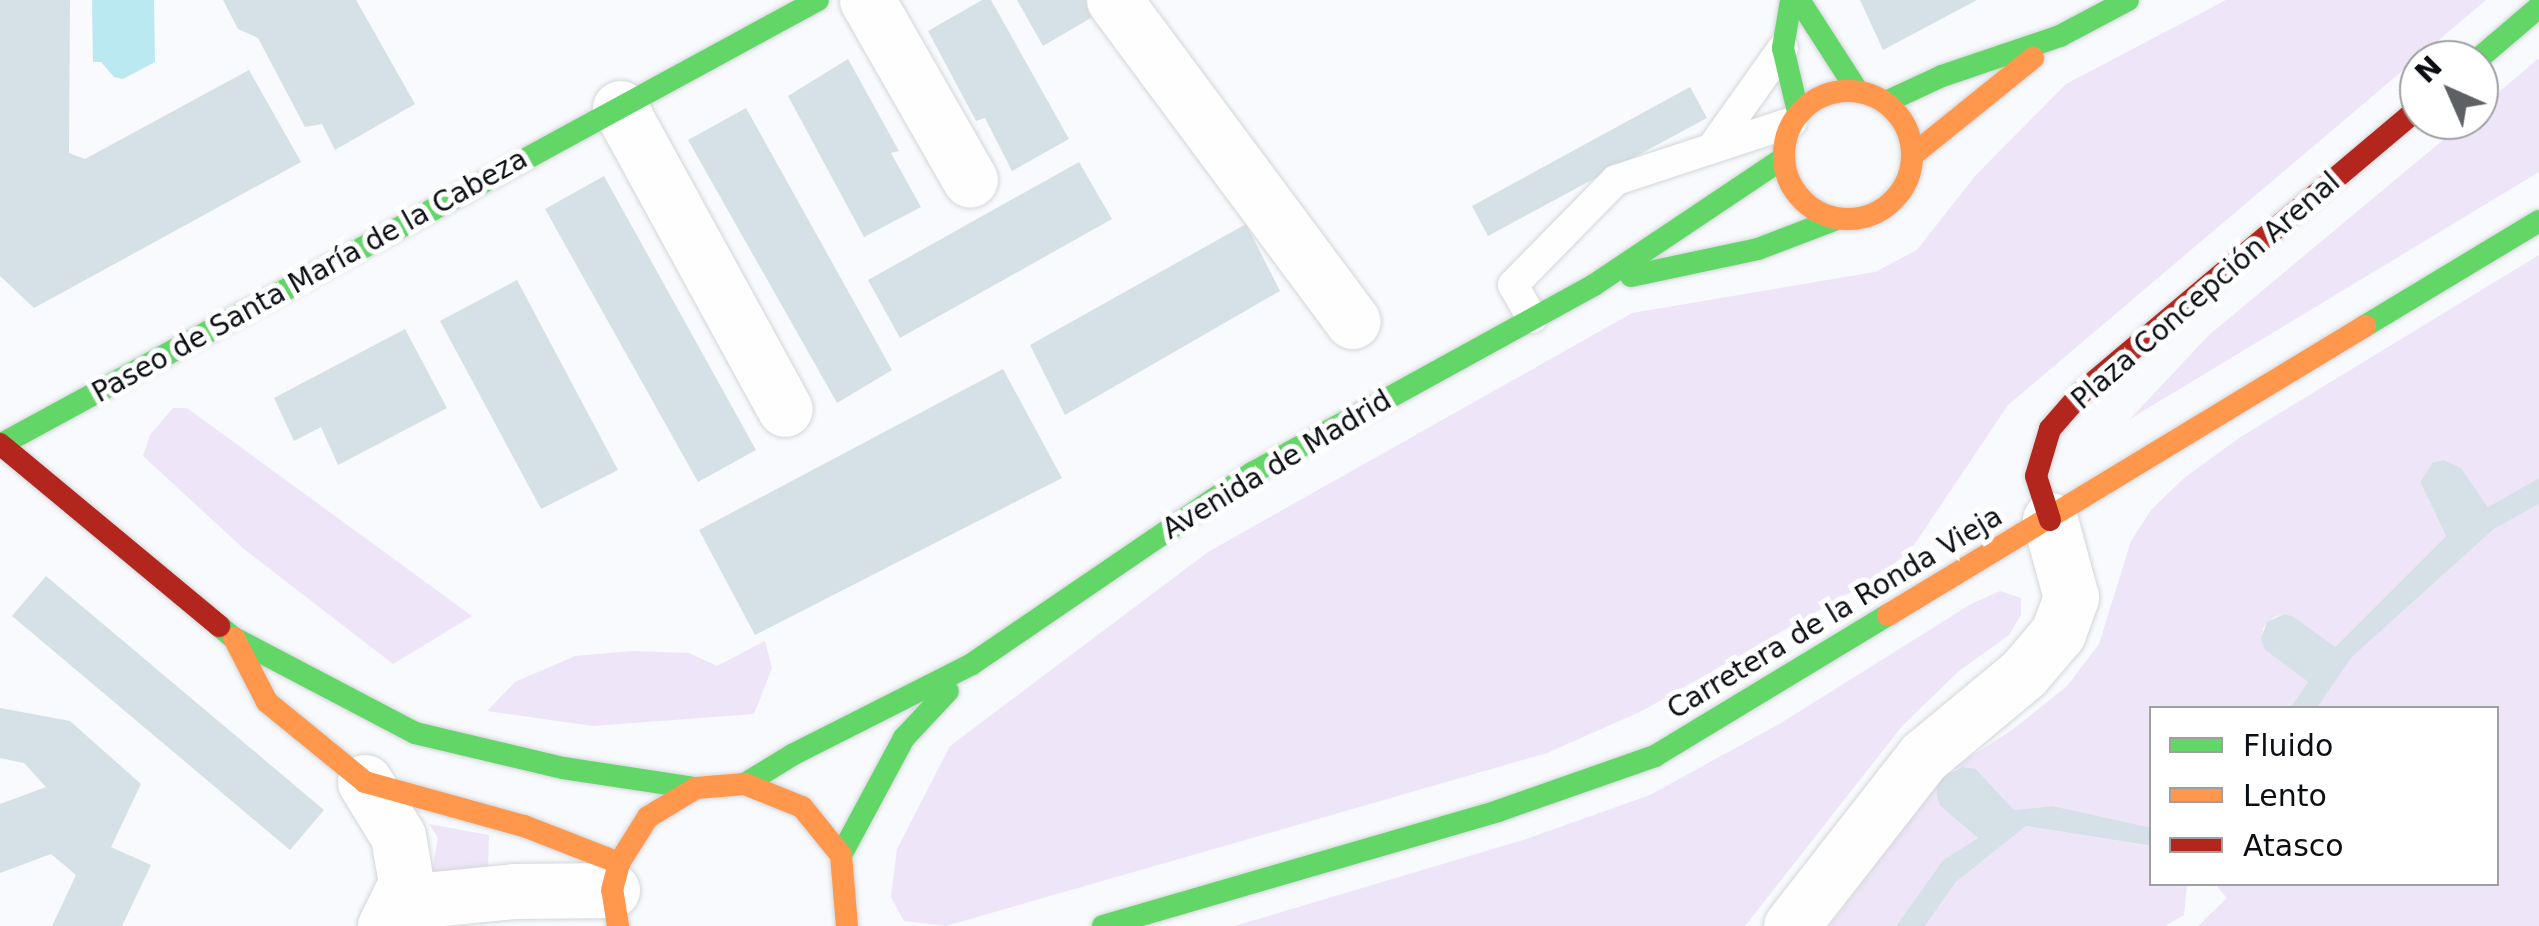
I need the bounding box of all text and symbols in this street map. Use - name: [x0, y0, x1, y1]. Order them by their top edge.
- north arrow: [2399, 40, 2499, 140]
- text: N: [2409, 50, 2449, 90]
- street label: Paseo de Santa María de la Cabeza: [87, 142, 533, 410]
- street label: Plaza Concepción Arenal: [2065, 165, 2347, 417]
- street label: Avenida de Madrid: [1157, 383, 1397, 547]
- street label: Carretera de la Ronda Vieja: [1661, 500, 2009, 726]
- legend: [2149, 706, 2499, 886]
- text: Fluido: [2243, 728, 2333, 763]
- text: Lento: [2243, 778, 2327, 813]
- text: Atasco: [2243, 828, 2344, 863]

